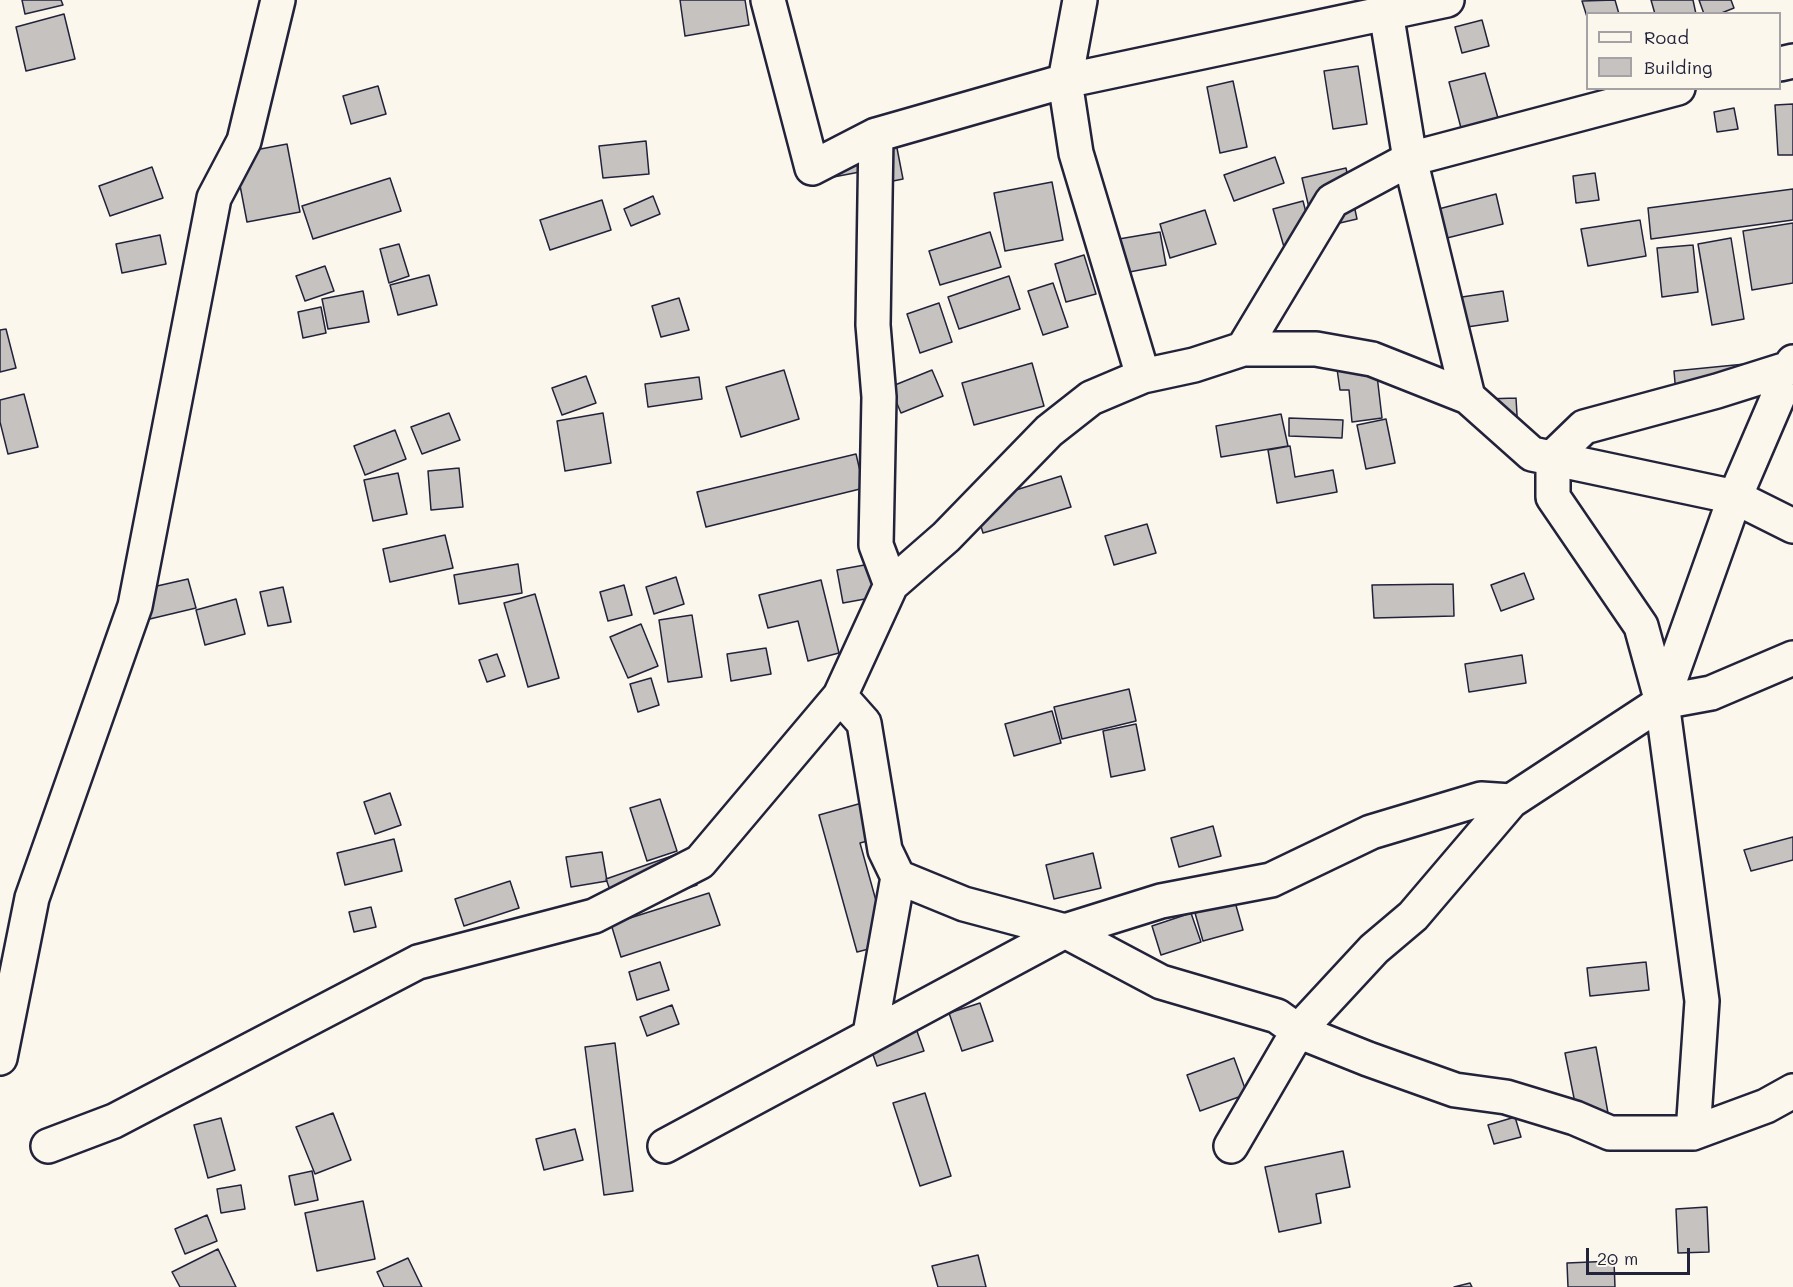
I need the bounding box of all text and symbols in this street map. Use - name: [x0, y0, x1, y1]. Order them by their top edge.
- legend: [1586, 12, 1781, 90]
- text: Road: [1644, 25, 1689, 49]
- text: Building: [1644, 55, 1712, 79]
- scale bar: [1589, 1236, 1692, 1274]
- text: 20 m: [1597, 1246, 1638, 1270]

